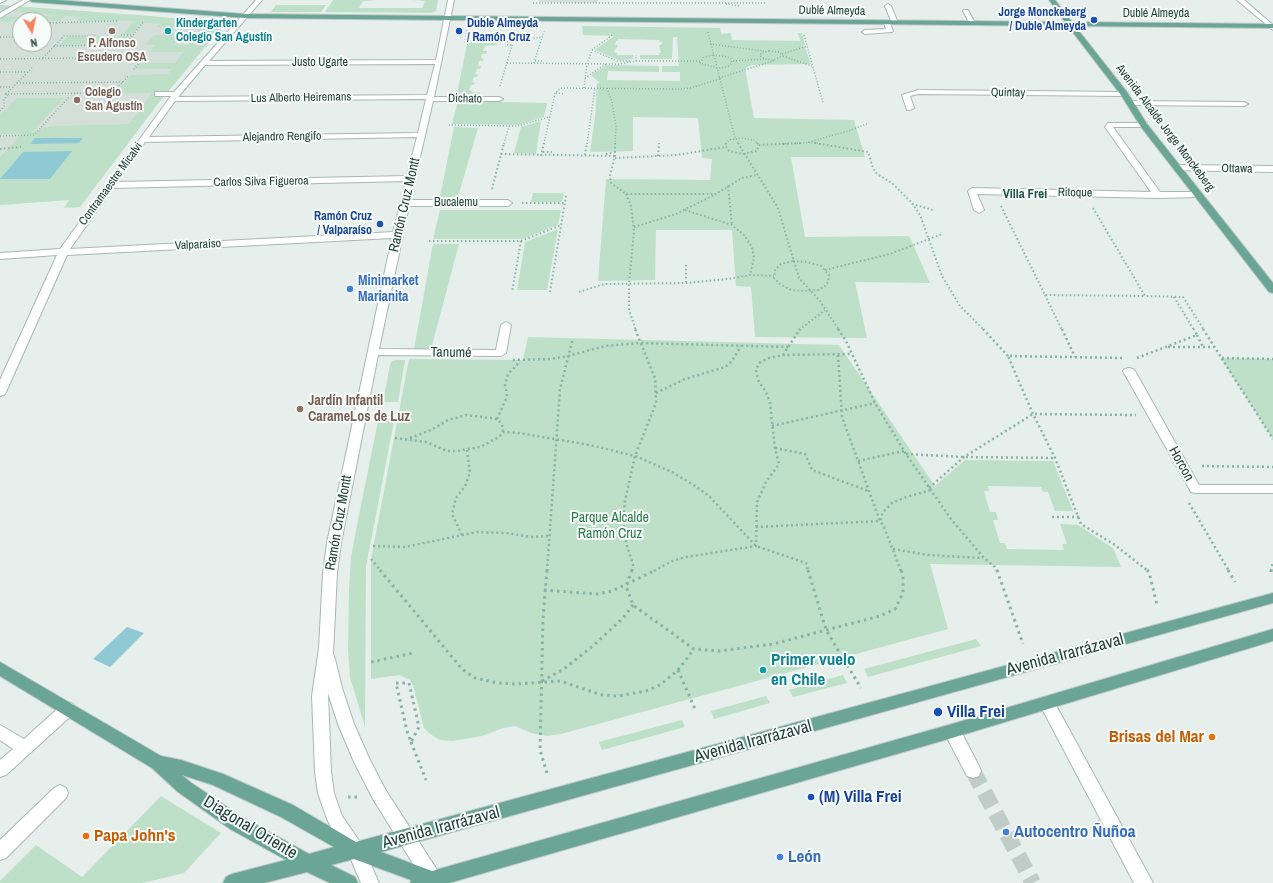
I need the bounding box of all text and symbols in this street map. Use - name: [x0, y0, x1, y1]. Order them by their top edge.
- street label: Dublé Almeyda: [799, 3, 865, 19]
- place label: Jorge Monckeberg / Duble Almeyda: [999, 6, 1086, 34]
- street label: Dublé Almeyda: [1123, 7, 1189, 21]
- north arrow: [12, 12, 52, 52]
- marker: Jorge Monckeberg / Duble Almeyda: [1089, 15, 1099, 25]
- place label: Kindergarten Colegio San Agustín: [176, 17, 272, 45]
- place label: Duble Almeyda / Ramón Cruz: [467, 17, 538, 45]
- marker: P. Alfonso Escudero OSA: [107, 26, 117, 36]
- marker: Kindergarten Colegio San Agustín: [163, 26, 173, 36]
- marker: Duble Almeyda / Ramón Cruz: [454, 26, 464, 36]
- text: N: [29, 35, 38, 50]
- place label: P. Alfonso Escudero OSA: [78, 37, 146, 65]
- street label: Justo Ugarte: [292, 56, 348, 70]
- street label: Avenida Alcalde Jorge Monckeberg: [1113, 62, 1217, 194]
- place label: Colegio San Agustín: [85, 86, 142, 114]
- street label: Quintay: [991, 86, 1025, 100]
- street label: Lus Alberto Heiremans: [251, 90, 351, 106]
- street label: Dichato: [448, 92, 482, 106]
- marker: Colegio San Agustín: [72, 95, 82, 105]
- street label: Alejandro Rengifo: [242, 129, 322, 145]
- street label: Contramaestre Micalvi: [76, 140, 146, 228]
- street label: Ramón Cruz Montt: [386, 156, 424, 254]
- street label: Ottawa: [1221, 162, 1253, 176]
- street label: Carlos Silva Figueroa: [213, 174, 309, 190]
- street label: Ritoque: [1058, 186, 1092, 200]
- district label: Villa Frei: [1003, 187, 1047, 203]
- street label: Bucalemu: [434, 196, 478, 210]
- place label: Ramón Cruz / Valparaíso: [314, 210, 372, 238]
- marker: Ramón Cruz / Valparaíso: [375, 219, 385, 229]
- street label: Valparaíso: [174, 237, 222, 253]
- place label: Minimarket Marianita: [358, 273, 419, 306]
- marker: Minimarket Marianita: [345, 284, 355, 294]
- street label: Tanumé: [430, 344, 472, 362]
- place label: Jardín Infantil CarameLos de Luz: [308, 393, 410, 426]
- marker: Jardín Infantil CarameLos de Luz: [295, 404, 305, 414]
- street label: Horcon: [1165, 444, 1197, 484]
- street label: Ramón Cruz Montt: [322, 474, 356, 572]
- park label: Parque Alcalde Ramón Cruz: [571, 510, 649, 542]
- street label: Avenida Irarrázaval: [1004, 630, 1126, 680]
- place label: Primer vuelo en Chile: [771, 650, 855, 690]
- marker: Primer vuelo en Chile: [758, 665, 768, 675]
- place label: Villa Frei: [947, 702, 1005, 722]
- marker: Villa Frei: [932, 706, 944, 718]
- street label: Avenida Irarrázaval: [692, 717, 814, 767]
- place label: Brisas del Mar: [1109, 727, 1204, 747]
- marker: Brisas del Mar: [1207, 732, 1217, 742]
- place label: (M) Villa Frei: [819, 787, 902, 807]
- street label: Diagonal Oriente: [199, 792, 301, 864]
- marker: (M) Villa Frei: [806, 792, 816, 802]
- street label: Avenida Irarrázaval: [380, 803, 502, 853]
- place label: Autocentro Ñuñoa: [1014, 822, 1136, 842]
- place label: Papa John's: [94, 826, 176, 846]
- marker: Autocentro Ñuñoa: [1001, 827, 1011, 837]
- marker: Papa John's: [81, 831, 91, 841]
- place label: León: [788, 847, 821, 867]
- marker: León: [775, 852, 785, 862]

